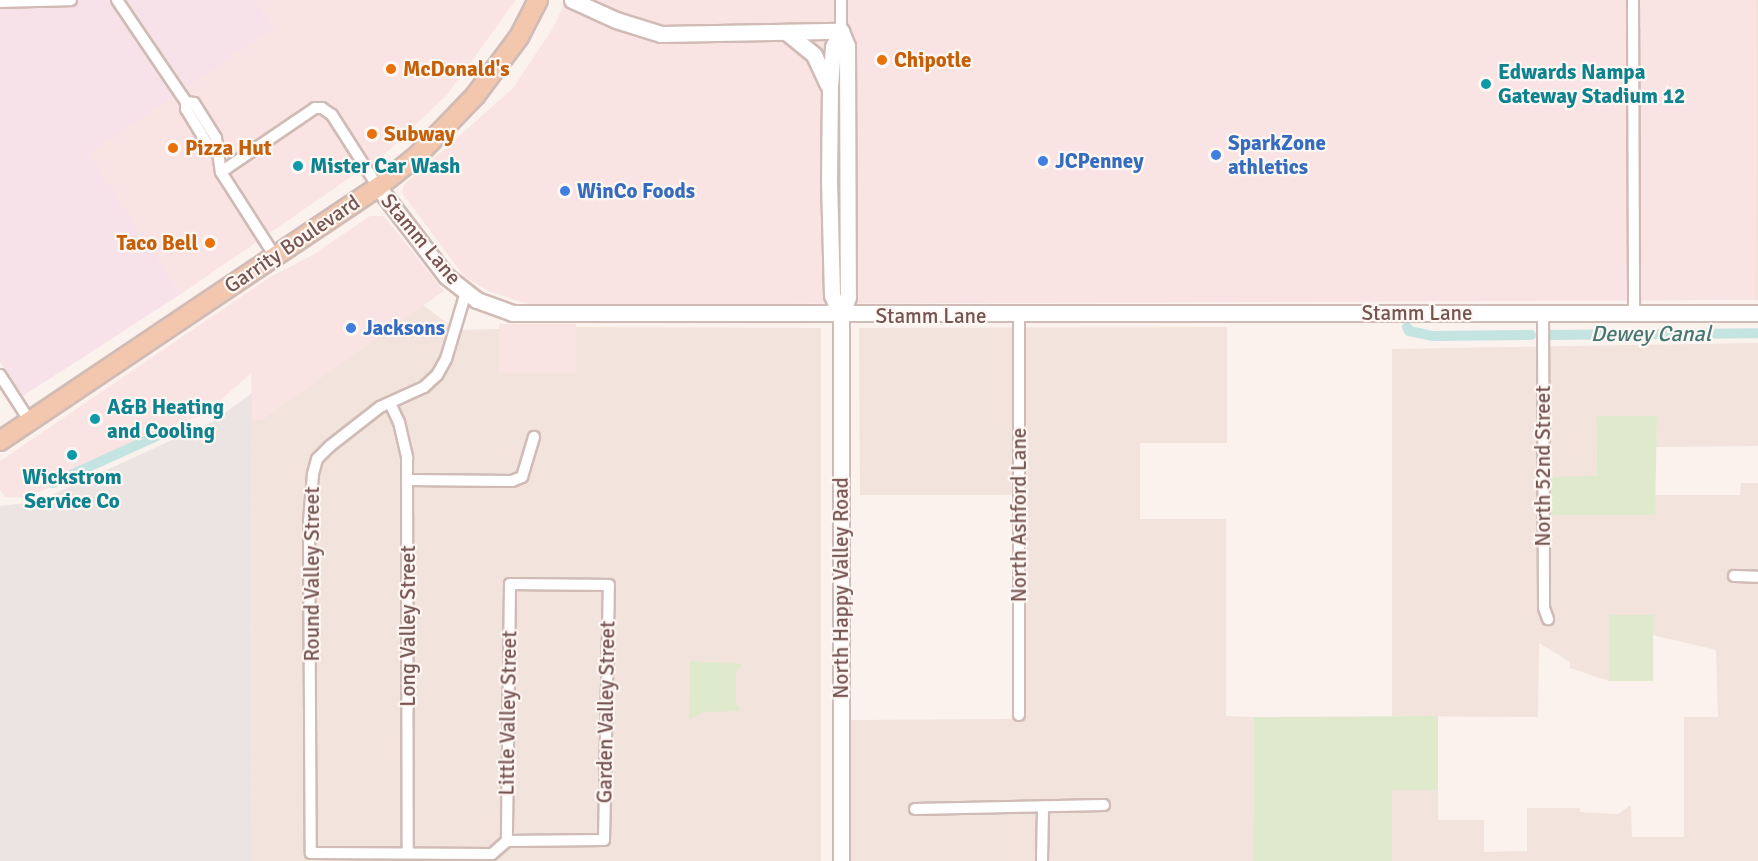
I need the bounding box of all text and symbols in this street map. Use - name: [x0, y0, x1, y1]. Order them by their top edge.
- place label: Chipotle: [894, 47, 971, 73]
- marker: Chipotle: [875, 53, 889, 67]
- place label: McDonald's: [403, 56, 510, 82]
- place label: Edwards Nampa Gateway Stadium 12: [1498, 59, 1685, 109]
- marker: McDonald's: [384, 62, 398, 76]
- marker: Edwards Nampa Gateway Stadium 12: [1479, 77, 1493, 91]
- place label: Subway: [384, 121, 455, 147]
- marker: Subway: [365, 127, 379, 141]
- place label: SparkZone athletics: [1228, 130, 1326, 180]
- place label: Pizza Hut: [185, 135, 272, 161]
- marker: Pizza Hut: [166, 141, 180, 155]
- place label: JCPenney: [1055, 148, 1144, 174]
- marker: SparkZone athletics: [1209, 148, 1223, 162]
- place label: Mister Car Wash: [310, 153, 460, 179]
- marker: JCPenney: [1036, 154, 1050, 168]
- marker: Mister Car Wash: [291, 159, 305, 173]
- place label: WinCo Foods: [577, 178, 695, 204]
- marker: WinCo Foods: [558, 184, 572, 198]
- street label: Stamm Lane: [376, 188, 466, 290]
- street label: Garrity Boulevard: [220, 189, 364, 299]
- place label: Taco Bell: [116, 230, 198, 256]
- marker: Taco Bell: [203, 236, 217, 250]
- street label: Stamm Lane: [1361, 300, 1473, 326]
- street label: Stamm Lane: [875, 303, 987, 329]
- place label: Jacksons: [363, 315, 445, 341]
- marker: Jacksons: [344, 321, 358, 335]
- water label: Dewey Canal: [1591, 321, 1711, 347]
- street label: North 52nd Street: [1530, 385, 1556, 547]
- place label: A&B Heating and Cooling: [107, 394, 224, 444]
- marker: A&B Heating and Cooling: [88, 412, 102, 426]
- street label: North Ashford Lane: [1006, 428, 1032, 602]
- marker: Wickstrom Service Co: [65, 448, 79, 462]
- place label: Wickstrom Service Co: [22, 464, 122, 514]
- street label: North Happy Valley Road: [828, 477, 854, 699]
- street label: Round Valley Street: [299, 486, 325, 662]
- street label: Long Valley Street: [395, 545, 421, 707]
- street label: Garden Valley Street: [592, 621, 620, 803]
- street label: Little Valley Street: [494, 630, 522, 796]

